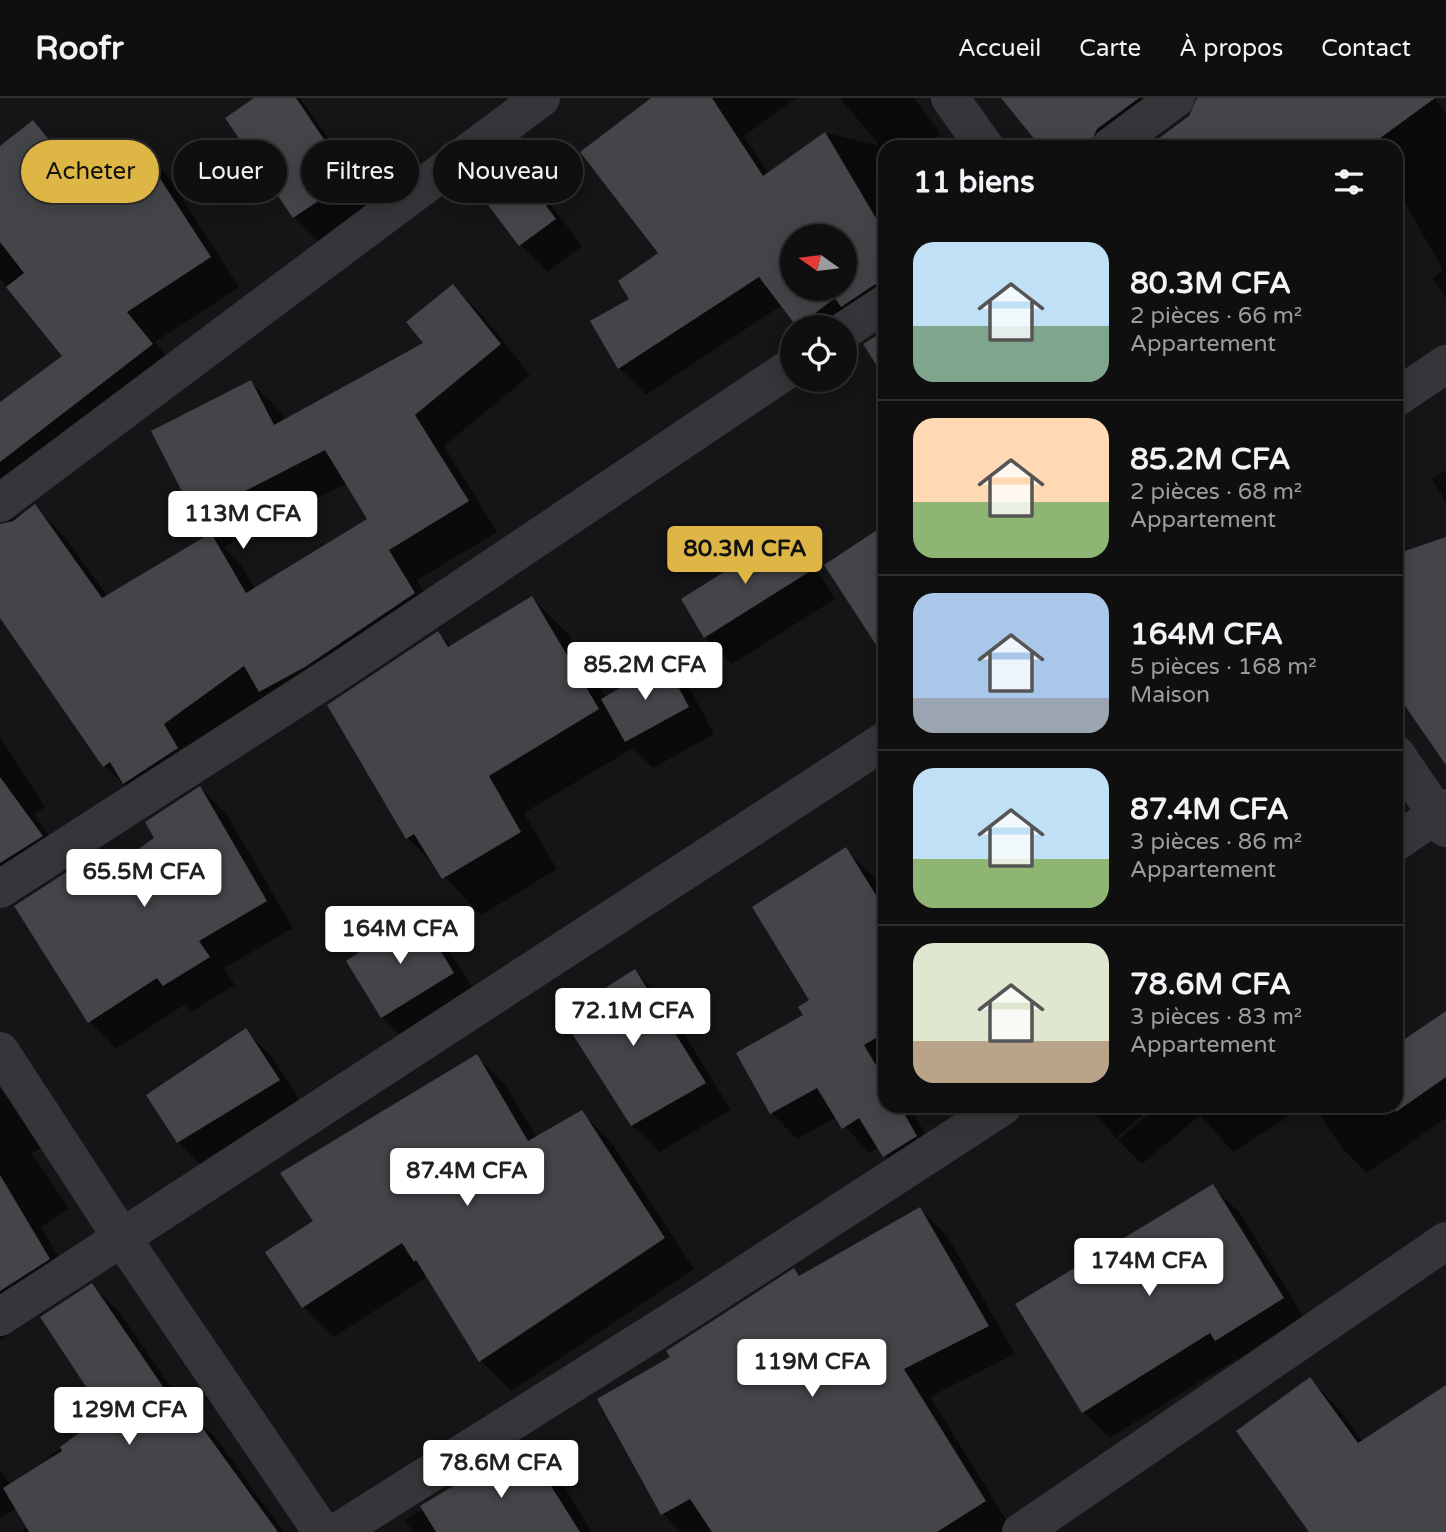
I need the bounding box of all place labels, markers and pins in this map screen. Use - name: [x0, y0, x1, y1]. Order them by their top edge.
- pin: 113M CFA: [171, 491, 315, 551]
- pin: 80.3M CFA: [665, 526, 825, 586]
- pin: 85.2M CFA: [565, 642, 725, 702]
- pin: 65.5M CFA: [64, 850, 224, 909]
- pin: 164M CFA: [328, 906, 472, 966]
- pin: 72.1M CFA: [553, 988, 713, 1048]
- pin: 87.4M CFA: [387, 1148, 547, 1208]
- pin: 174M CFA: [1077, 1238, 1221, 1298]
- pin: 119M CFA: [740, 1340, 884, 1399]
- pin: 129M CFA: [57, 1388, 201, 1447]
- pin: 78.6M CFA: [421, 1440, 581, 1500]

